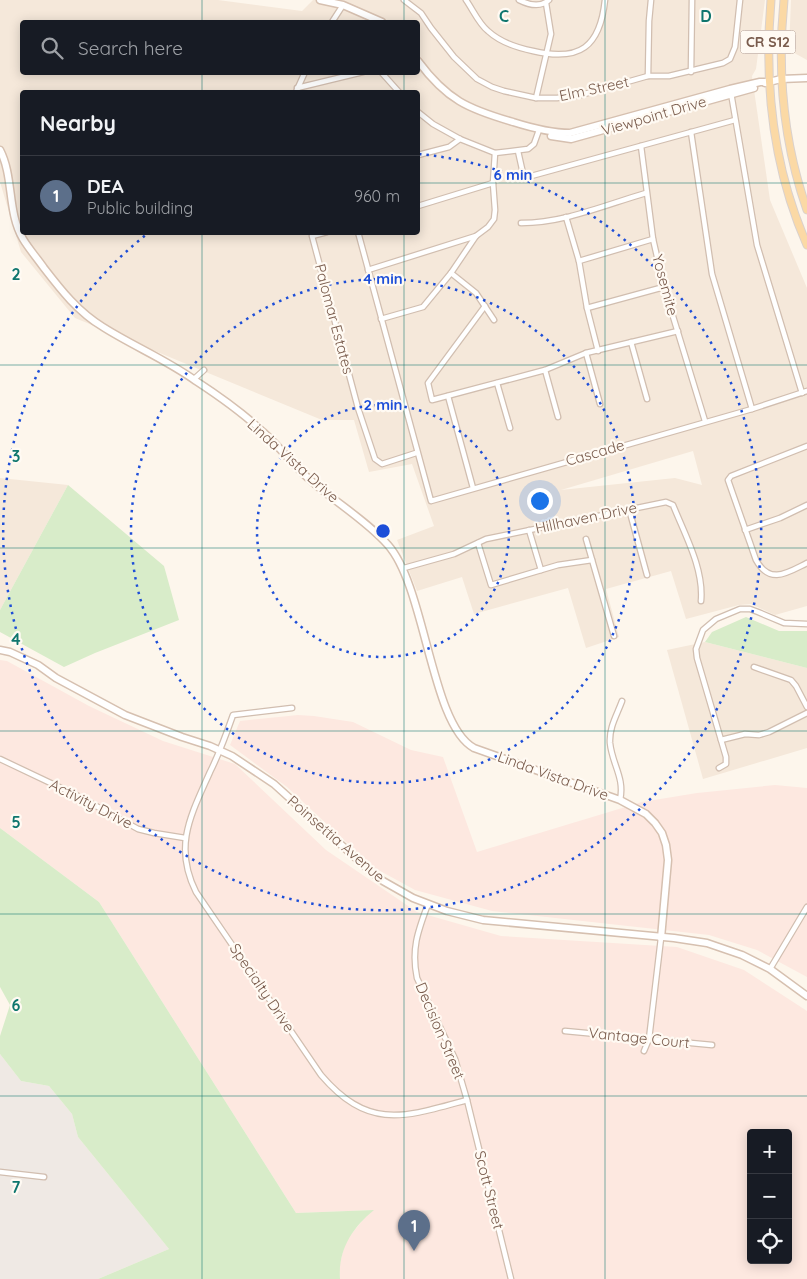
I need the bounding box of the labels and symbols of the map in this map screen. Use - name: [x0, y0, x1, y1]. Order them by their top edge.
- text: C: [499, 6, 509, 26]
- text: D: [700, 6, 712, 26]
- road number: CR S12: [740, 31, 796, 54]
- street label: Elm Street: [557, 72, 630, 105]
- street label: Viewpoint Drive: [599, 91, 709, 140]
- text: 6 min: [494, 165, 532, 184]
- street label: Yosemite: [648, 252, 683, 318]
- street label: Palomar Estates: [311, 262, 358, 376]
- text: 2: [11, 264, 21, 284]
- text: 4 min: [363, 269, 403, 288]
- text: 2 min: [363, 395, 403, 414]
- street label: Linda Vista Drive: [244, 415, 343, 507]
- street label: Cascade: [563, 435, 626, 470]
- text: 3: [12, 446, 20, 466]
- your location: [527, 488, 553, 514]
- street label: Hillhaven Drive: [533, 497, 639, 538]
- centre of rings: [374, 522, 392, 540]
- text: 4: [11, 629, 21, 649]
- street label: Linda Vista Drive: [495, 747, 611, 804]
- street label: Activity Drive: [46, 774, 136, 833]
- street label: Poinsettia Avenue: [284, 791, 389, 886]
- text: 5: [11, 812, 21, 832]
- street label: Specialty Drive: [226, 940, 299, 1036]
- street label: Decision Street: [412, 979, 469, 1082]
- text: 6: [12, 995, 21, 1015]
- street label: Vantage Court: [588, 1023, 691, 1052]
- street label: Scott Street: [471, 1149, 508, 1231]
- text: 7: [12, 1177, 21, 1197]
- pin: 1: [398, 1210, 430, 1251]

